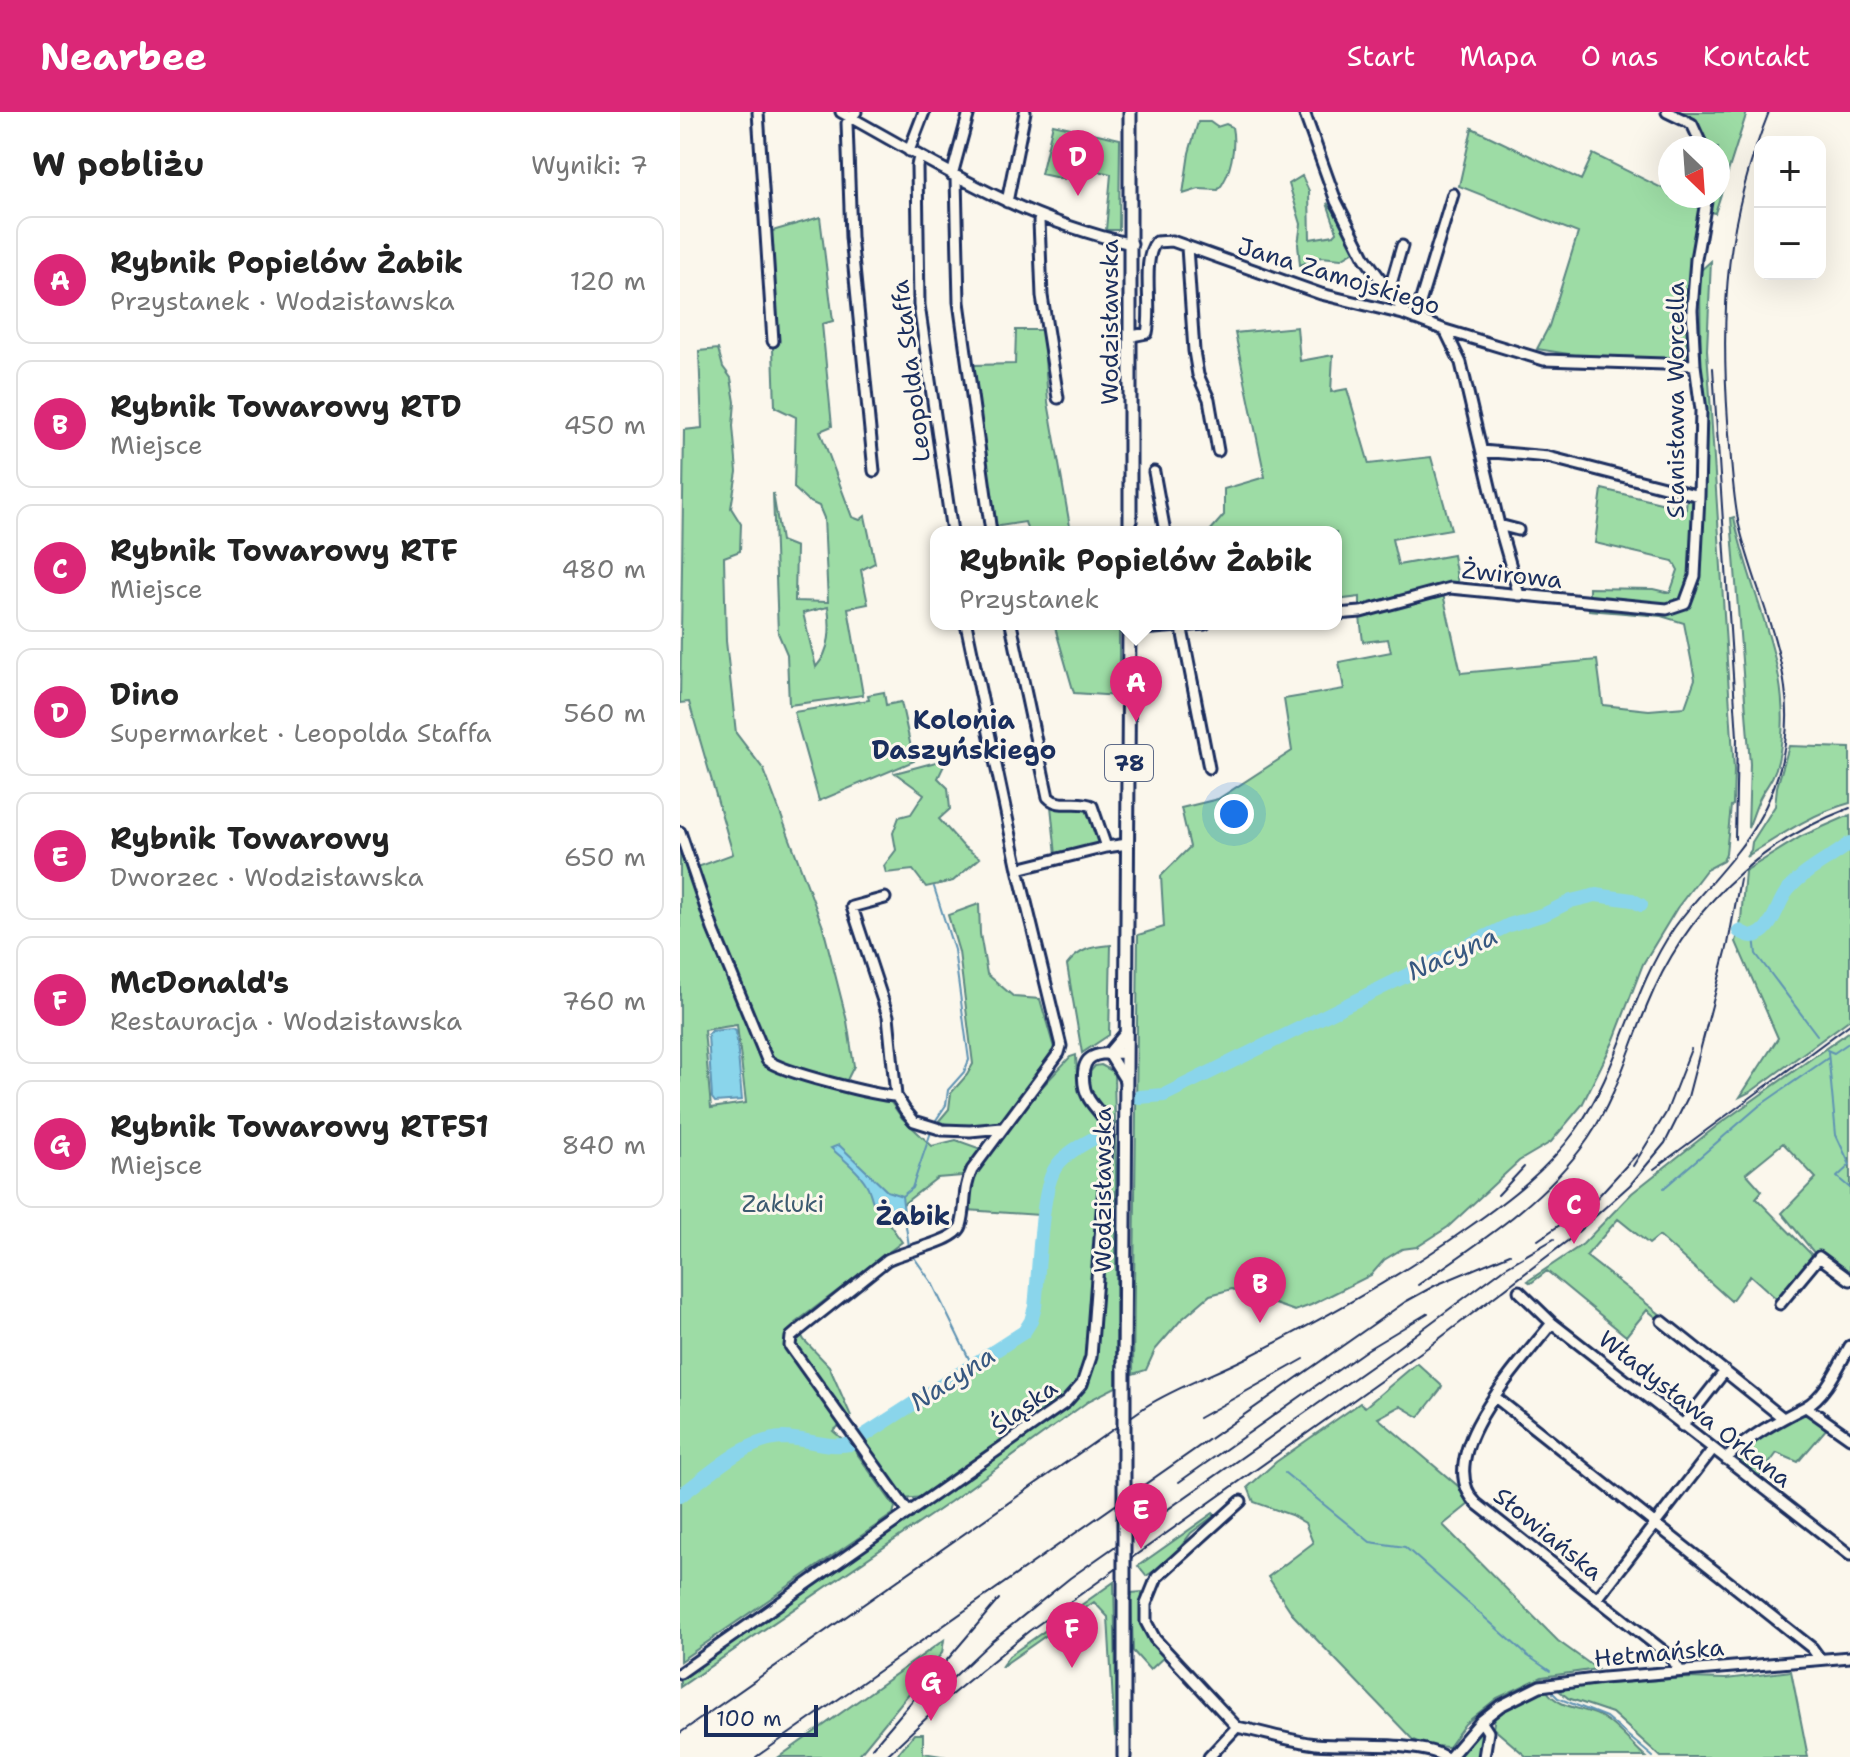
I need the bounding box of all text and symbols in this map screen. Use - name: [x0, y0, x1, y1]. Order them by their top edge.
- text: Nearbee: [40, 31, 207, 82]
- text: Start: [1347, 37, 1415, 75]
- text: Mapa: [1459, 37, 1537, 75]
- text: O nas: [1581, 37, 1659, 75]
- text: Kontakt: [1703, 37, 1810, 75]
- pin: D: [1052, 130, 1104, 196]
- north arrow: [1658, 136, 1730, 208]
- map controls: [1754, 136, 1826, 280]
- button: +: [1754, 136, 1826, 208]
- text: W pobliżu: [32, 141, 205, 187]
- text: Wyniki: 7: [531, 147, 648, 182]
- button: −: [1754, 208, 1826, 280]
- street label: Jana Zamojskiego: [1234, 230, 1444, 322]
- street label: Wodzisławska: [1094, 239, 1126, 405]
- text: Rybnik Popielów Żabik: [110, 242, 463, 283]
- text: A: [50, 263, 70, 298]
- text: 120 m: [570, 263, 646, 298]
- street label: Leopolda Staffa: [884, 278, 938, 464]
- street label: Stanisława Worcella: [1660, 281, 1692, 519]
- text: Przystanek · Wodzisławska: [110, 283, 455, 318]
- text: Rybnik Towarowy RTD: [110, 386, 462, 427]
- text: B: [52, 407, 68, 442]
- text: 450 m: [563, 407, 646, 442]
- text: Miejsce: [110, 427, 203, 462]
- popup: [930, 526, 1342, 630]
- text: Rybnik Towarowy RTF: [110, 530, 458, 571]
- text: Rybnik Popielów Żabik: [959, 540, 1313, 581]
- text: C: [52, 551, 68, 586]
- text: 480 m: [561, 551, 646, 586]
- street label: Żwirowa: [1460, 554, 1564, 596]
- text: Miejsce: [110, 571, 203, 606]
- text: Przystanek: [959, 581, 1099, 616]
- pin: A: [1110, 656, 1162, 722]
- text: Dino: [110, 674, 179, 715]
- text: D: [51, 695, 69, 730]
- text: 560 m: [563, 695, 646, 730]
- district label: Kolonia Daszyńskiego: [872, 702, 1056, 767]
- text: Supermarket · Leopolda Staffa: [110, 715, 492, 750]
- road number: 78: [1105, 745, 1153, 781]
- your location: [1214, 794, 1254, 834]
- text: Rybnik Towarowy: [110, 818, 390, 859]
- text: E: [51, 839, 69, 874]
- text: 650 m: [564, 839, 646, 874]
- text: Dworzec · Wodzisławska: [110, 859, 424, 894]
- water label: Nacyna: [1401, 918, 1503, 988]
- text: McDonald's: [110, 962, 289, 1003]
- text: F: [52, 983, 68, 1018]
- text: 760 m: [562, 983, 646, 1018]
- text: Restauracja · Wodzisławska: [110, 1003, 462, 1038]
- text: Rybnik Towarowy RTF51: [110, 1106, 489, 1147]
- street label: Wodzisławska: [1087, 1107, 1119, 1273]
- text: G: [50, 1127, 70, 1162]
- text: 840 m: [561, 1127, 646, 1162]
- text: Miejsce: [110, 1147, 203, 1182]
- pin: C: [1548, 1178, 1600, 1244]
- park label: Zakluki: [742, 1188, 824, 1220]
- district label: Żabik: [876, 1198, 950, 1233]
- pin: B: [1234, 1257, 1286, 1323]
- street label: Władysława Orkana: [1592, 1323, 1798, 1495]
- water label: Nacyna: [902, 1337, 1002, 1419]
- street label: Śląska: [984, 1372, 1064, 1442]
- street label: Słowiańska: [1487, 1480, 1609, 1588]
- pin: E: [1115, 1483, 1167, 1549]
- pin: F: [1046, 1602, 1098, 1668]
- street label: Hetmańska: [1593, 1631, 1725, 1675]
- pin: G: [905, 1655, 957, 1721]
- scale bar: [704, 1701, 818, 1737]
- text: 100 m: [716, 1704, 782, 1733]

